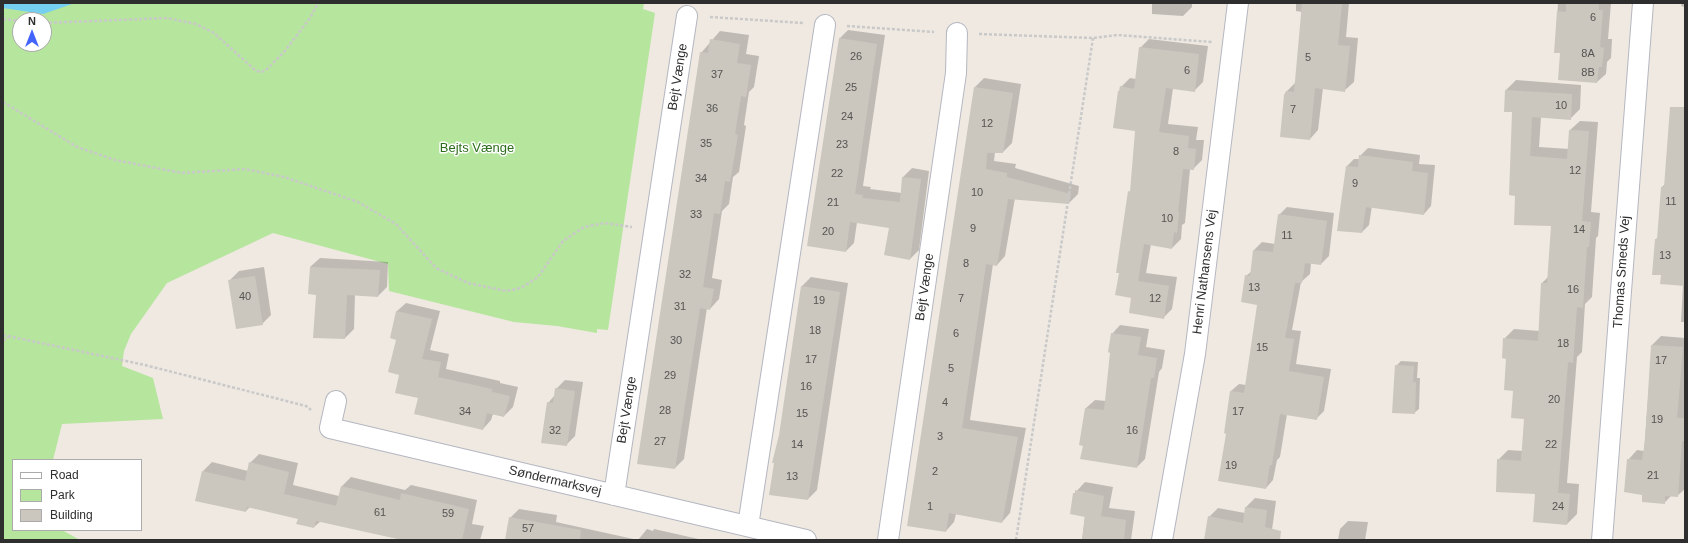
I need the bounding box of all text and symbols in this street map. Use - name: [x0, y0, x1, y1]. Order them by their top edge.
- house number: 6: [1590, 11, 1596, 25]
- north arrow: [12, 12, 52, 52]
- text: N: [28, 15, 36, 27]
- street label: Bejt Vænge: [665, 42, 691, 112]
- house number: 8A: [1581, 47, 1595, 61]
- house number: 26: [850, 50, 862, 64]
- house number: 5: [1305, 51, 1311, 65]
- house number: 6: [1184, 64, 1190, 78]
- house number: 8B: [1581, 66, 1595, 80]
- house number: 37: [711, 68, 723, 82]
- house number: 25: [845, 81, 857, 95]
- house number: 10: [1555, 99, 1567, 113]
- house number: 36: [706, 102, 718, 116]
- house number: 7: [1290, 103, 1296, 117]
- house number: 24: [841, 110, 853, 124]
- house number: 12: [981, 117, 993, 131]
- house number: 35: [700, 137, 712, 151]
- house number: 23: [836, 138, 848, 152]
- park label: Bejts Vænge: [440, 140, 514, 156]
- house number: 8: [1173, 145, 1179, 159]
- house number: 12: [1569, 164, 1581, 178]
- house number: 22: [831, 167, 843, 181]
- house number: 34: [695, 172, 707, 186]
- house number: 9: [1352, 177, 1358, 191]
- house number: 10: [971, 186, 983, 200]
- house number: 11: [1665, 195, 1677, 209]
- house number: 21: [827, 196, 839, 210]
- house number: 33: [690, 208, 702, 222]
- street label: Henri Nathansens Vej: [1190, 209, 1220, 335]
- house number: 10: [1161, 212, 1173, 226]
- street label: Thomas Smeds Vej: [1610, 215, 1634, 329]
- house number: 9: [970, 222, 976, 236]
- house number: 14: [1573, 223, 1585, 237]
- house number: 20: [822, 225, 834, 239]
- house number: 11: [1281, 229, 1293, 243]
- house number: 13: [1659, 249, 1671, 263]
- street label: Bejt Vænge: [913, 252, 937, 322]
- house number: 8: [963, 257, 969, 271]
- house number: 32: [679, 268, 691, 282]
- house number: 13: [1248, 281, 1260, 295]
- house number: 16: [1567, 283, 1579, 297]
- house number: 40: [239, 290, 251, 304]
- house number: 7: [958, 292, 964, 306]
- house number: 12: [1149, 292, 1161, 306]
- house number: 19: [813, 294, 825, 308]
- house number: 31: [674, 300, 686, 314]
- house number: 18: [809, 324, 821, 338]
- house number: 6: [953, 327, 959, 341]
- house number: 30: [670, 334, 682, 348]
- house number: 18: [1557, 337, 1569, 351]
- house number: 15: [1256, 341, 1268, 355]
- house number: 17: [805, 353, 817, 367]
- house number: 17: [1655, 354, 1667, 368]
- house number: 5: [948, 362, 954, 376]
- house number: 29: [664, 369, 676, 383]
- street label: Bejt Vænge: [614, 375, 640, 445]
- house number: 16: [800, 380, 812, 394]
- house number: 20: [1548, 393, 1560, 407]
- house number: 4: [942, 396, 948, 410]
- house number: 28: [659, 404, 671, 418]
- house number: 34: [459, 405, 471, 419]
- house number: 17: [1232, 405, 1244, 419]
- house number: 15: [796, 407, 808, 421]
- house number: 19: [1651, 413, 1663, 427]
- house number: 32: [549, 424, 561, 438]
- house number: 16: [1126, 424, 1138, 438]
- house number: 3: [937, 430, 943, 444]
- house number: 27: [654, 435, 666, 449]
- house number: 14: [791, 438, 803, 452]
- house number: 22: [1545, 438, 1557, 452]
- legend: [12, 459, 142, 531]
- house number: 19: [1225, 459, 1237, 473]
- street label: Søndermarksvej: [507, 463, 603, 499]
- house number: 2: [932, 465, 938, 479]
- text: Road: [50, 468, 79, 482]
- house number: 21: [1647, 469, 1659, 483]
- house number: 13: [786, 470, 798, 484]
- text: Park: [50, 488, 75, 502]
- house number: 1: [927, 500, 933, 514]
- house number: 24: [1552, 500, 1564, 514]
- house number: 61: [374, 506, 386, 520]
- house number: 59: [442, 507, 454, 521]
- text: Building: [50, 508, 93, 522]
- house number: 57: [522, 522, 534, 536]

